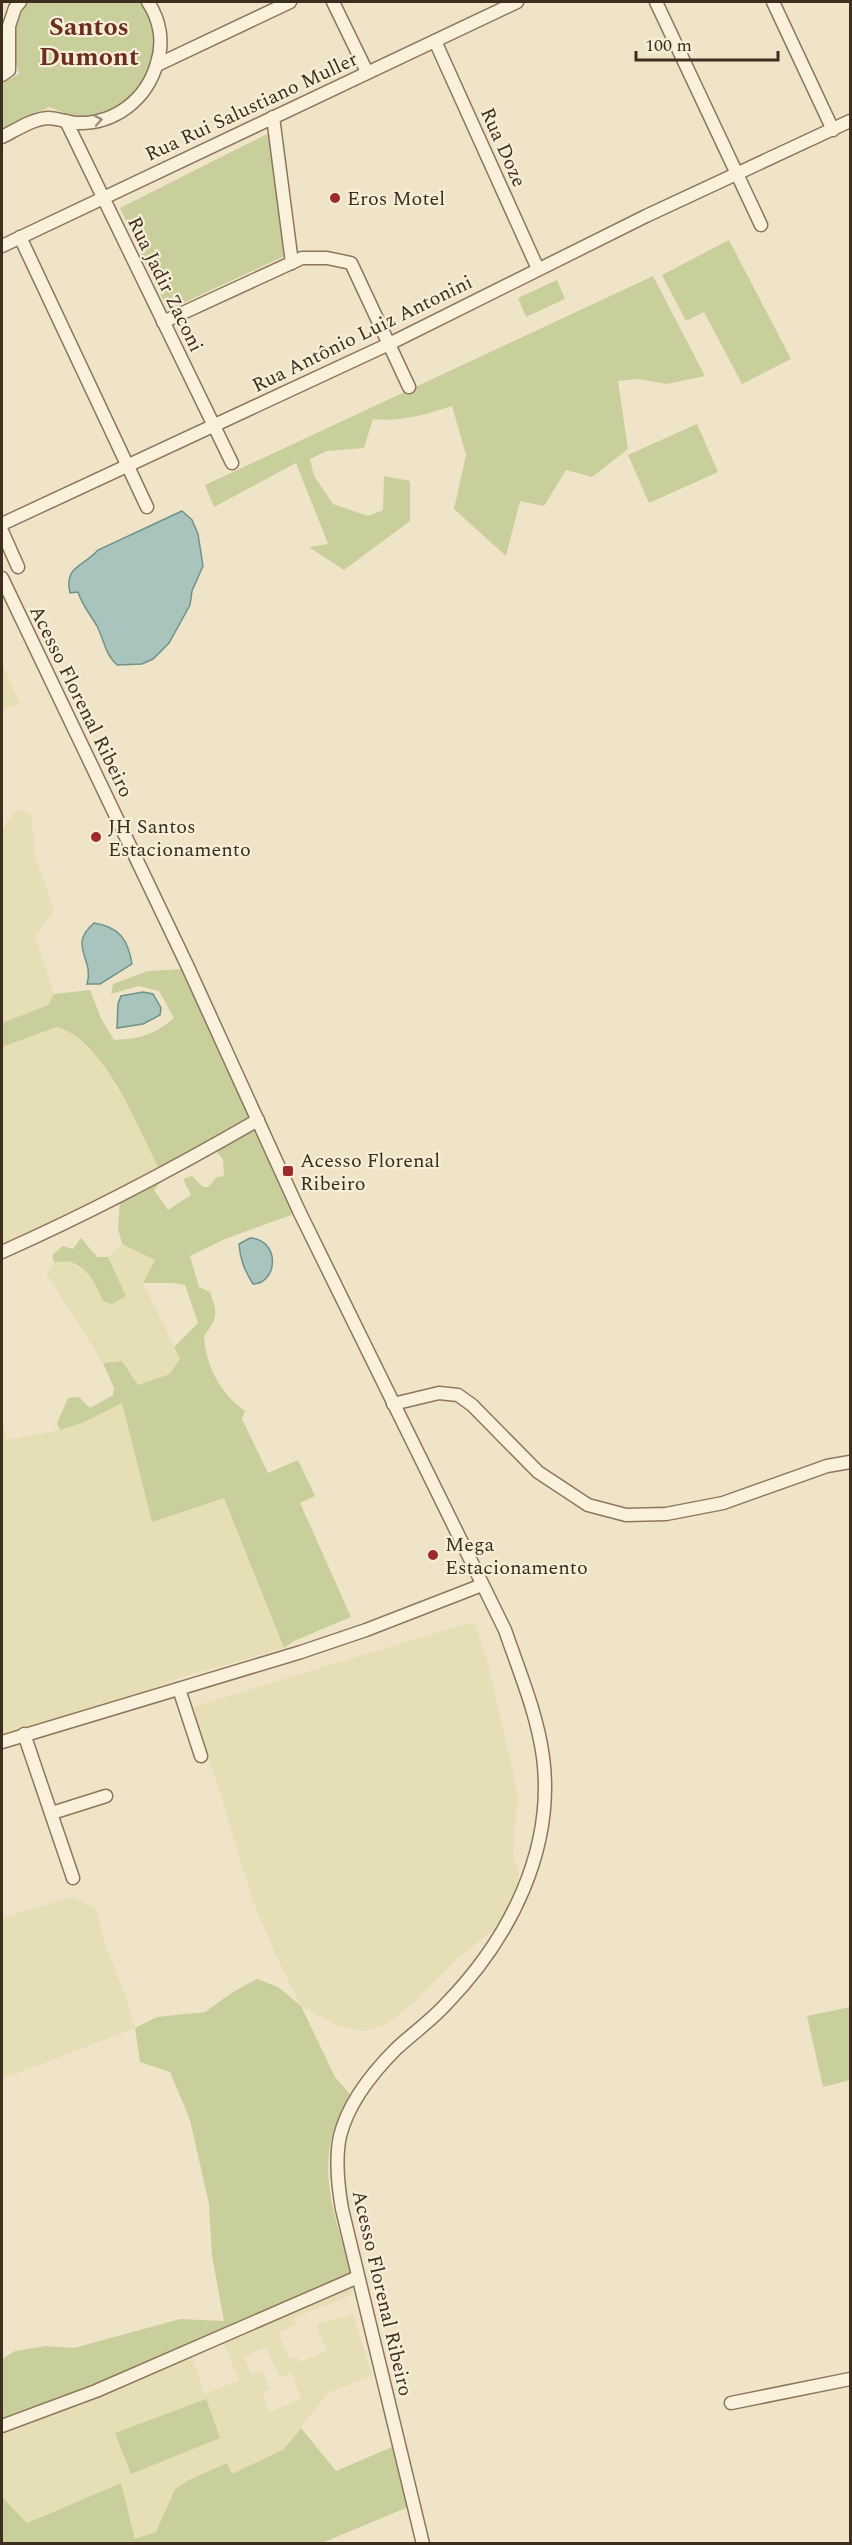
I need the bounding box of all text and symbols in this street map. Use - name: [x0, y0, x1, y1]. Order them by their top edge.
- district label: Santos Dumont: [39, 7, 139, 77]
- scale bar: [636, 24, 778, 62]
- text: 100 m: [645, 32, 692, 59]
- street label: Rua Rui Salustiano Muller: [140, 44, 363, 169]
- street label: Rua Doze: [472, 103, 534, 192]
- one-way arrow: [92, 114, 102, 127]
- place label: Eros Motel: [347, 184, 445, 214]
- marker: Eros Motel: [328, 191, 342, 205]
- street label: Rua Jadir Zaconi: [119, 212, 211, 357]
- street label: Rua Antônio Luiz Antonini: [247, 267, 478, 400]
- street label: Acesso Florenal Ribeiro: [21, 600, 141, 803]
- place label: JH Santos Estacionamento: [108, 812, 251, 865]
- marker: JH Santos Estacionamento: [89, 830, 103, 844]
- place label: Acesso Florenal Ribeiro: [300, 1146, 440, 1199]
- marker: Acesso Florenal Ribeiro: [281, 1164, 295, 1178]
- place label: Mega Estacionamento: [445, 1530, 588, 1583]
- marker: Mega Estacionamento: [426, 1548, 440, 1562]
- street label: Acesso Florenal Ribeiro: [344, 2187, 420, 2399]

